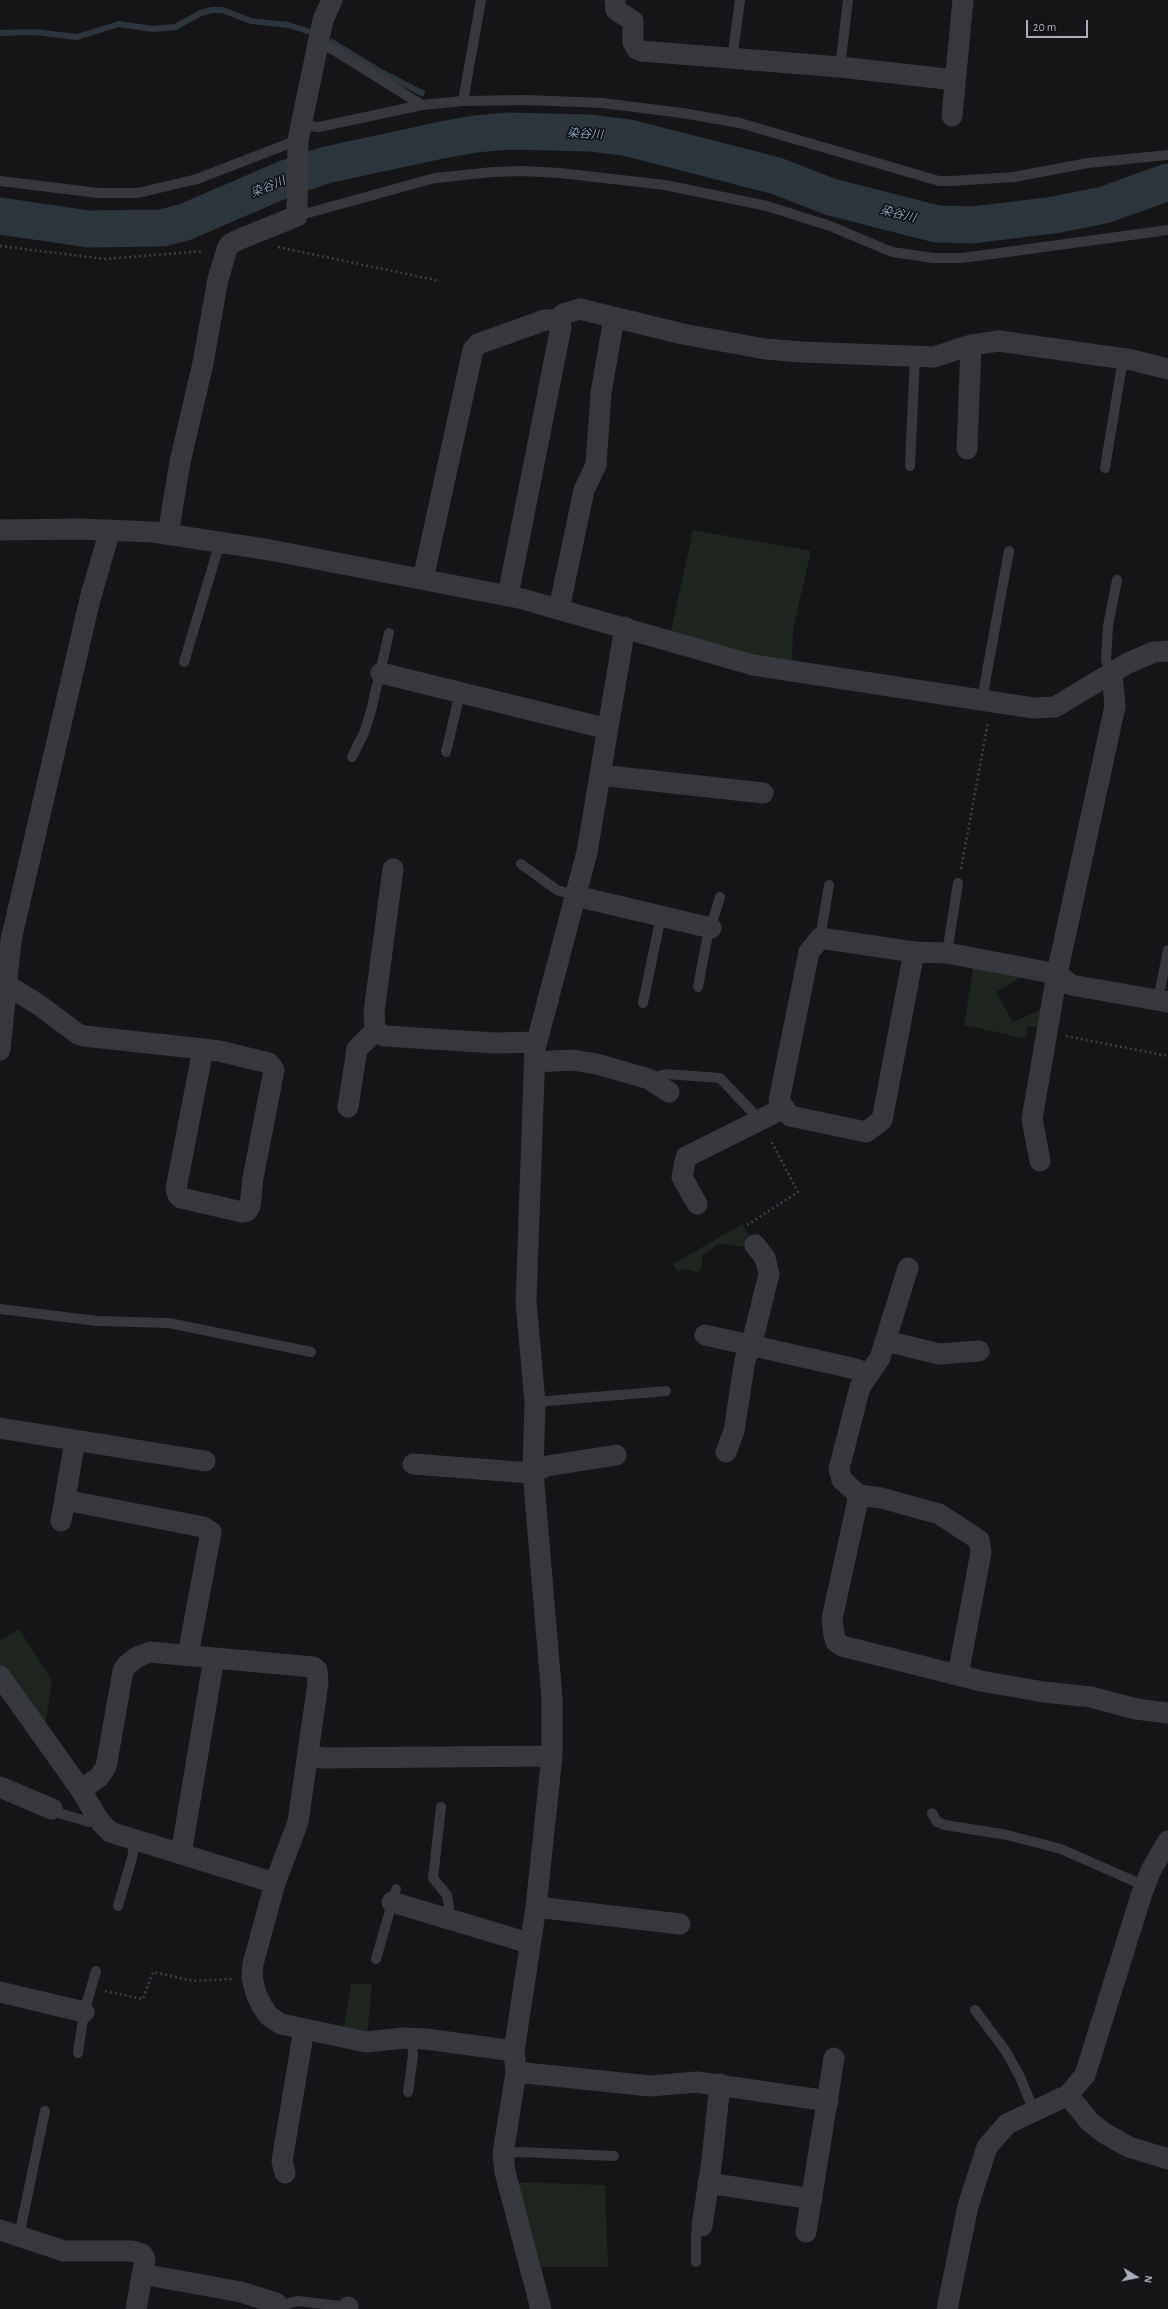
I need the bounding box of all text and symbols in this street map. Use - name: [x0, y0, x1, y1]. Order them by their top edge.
- scale bar: [1028, 12, 1090, 38]
- text: 20 m: [1033, 21, 1056, 33]
- water label: 染谷川: [567, 126, 603, 142]
- water label: 染谷川: [249, 173, 287, 201]
- water label: 染谷川: [879, 203, 917, 225]
- north arrow: [1116, 2257, 1156, 2297]
- text: N: [1142, 2274, 1154, 2284]

